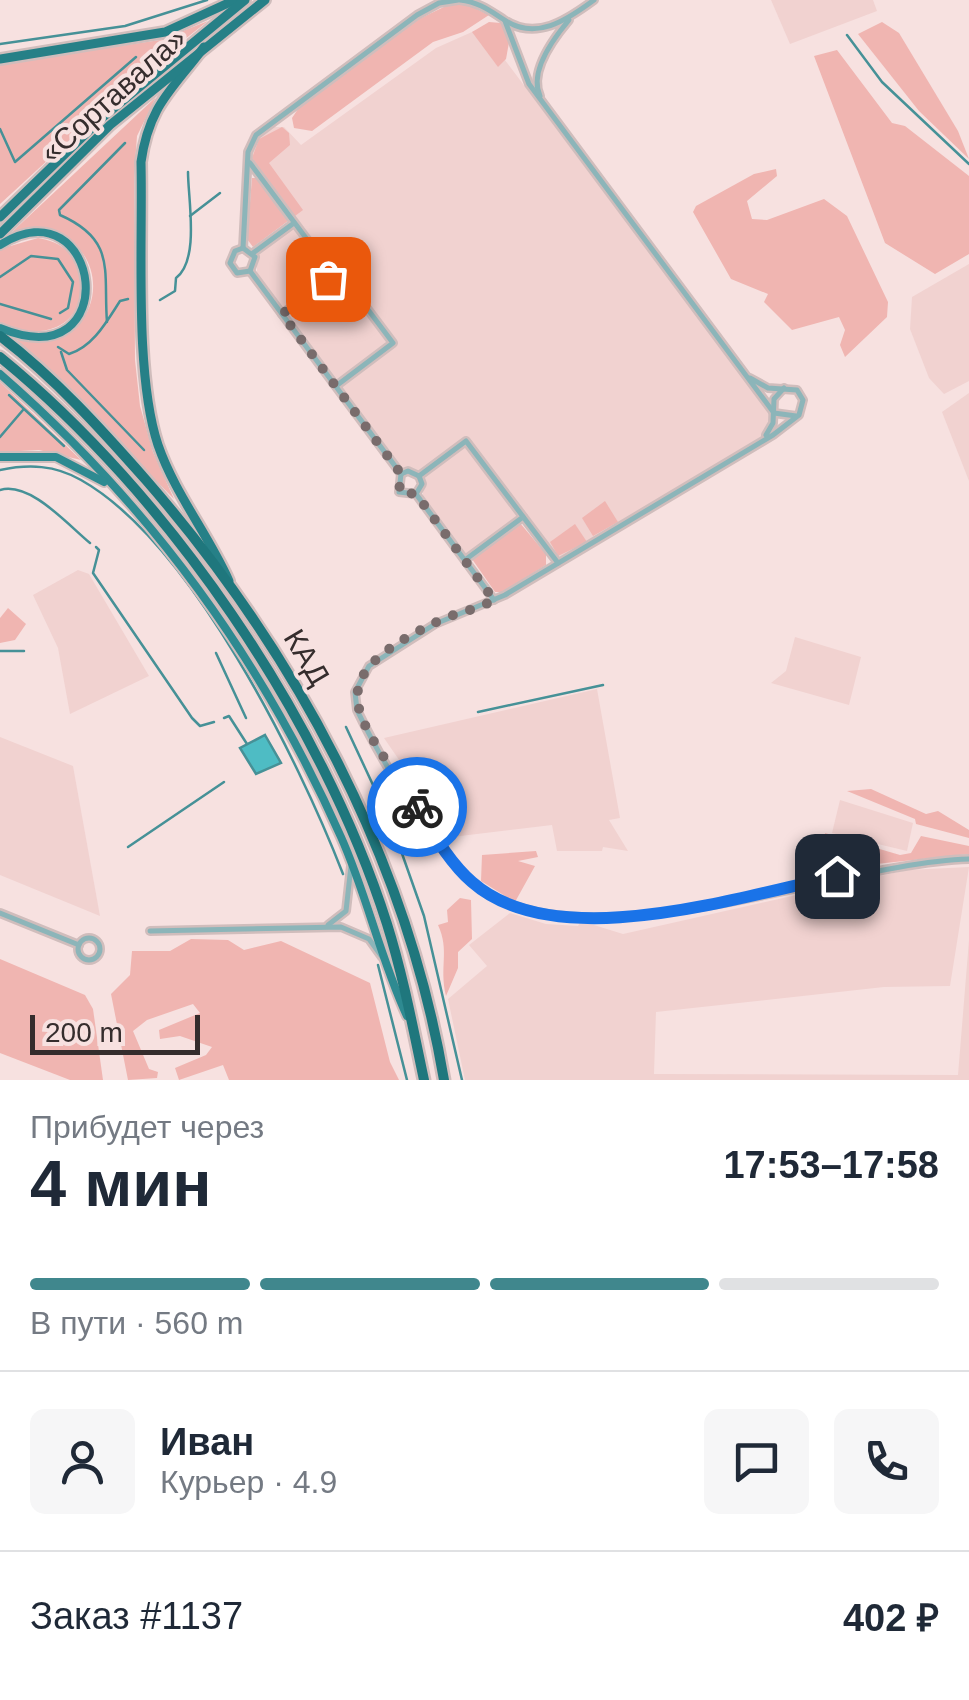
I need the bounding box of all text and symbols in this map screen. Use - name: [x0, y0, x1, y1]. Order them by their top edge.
- street label: «Сортавала»: [33, 21, 193, 169]
- pin: [286, 237, 371, 322]
- icon: bag: [301, 252, 356, 307]
- street label: КАД: [278, 623, 336, 691]
- courier: [367, 757, 467, 857]
- icon: bike: [390, 780, 445, 835]
- pin: [795, 834, 880, 919]
- icon: home: [810, 849, 865, 904]
- scale bar: [30, 1010, 200, 1054]
- text: 200 m: [45, 1017, 123, 1048]
- text: Прибудет через: [30, 1109, 264, 1145]
- text: 17:53–17:58: [723, 1144, 939, 1186]
- text: 4 мин: [30, 1147, 212, 1220]
- text: В пути · 560 m: [30, 1305, 243, 1341]
- button: person: [30, 1409, 135, 1514]
- button: chat: [704, 1409, 809, 1514]
- button: phone: [834, 1409, 939, 1514]
- text: Иван: [160, 1421, 254, 1463]
- text: Курьер · 4.9: [160, 1464, 337, 1500]
- text: Заказ #1137: [30, 1595, 243, 1637]
- text: 402 ₽: [843, 1597, 939, 1639]

